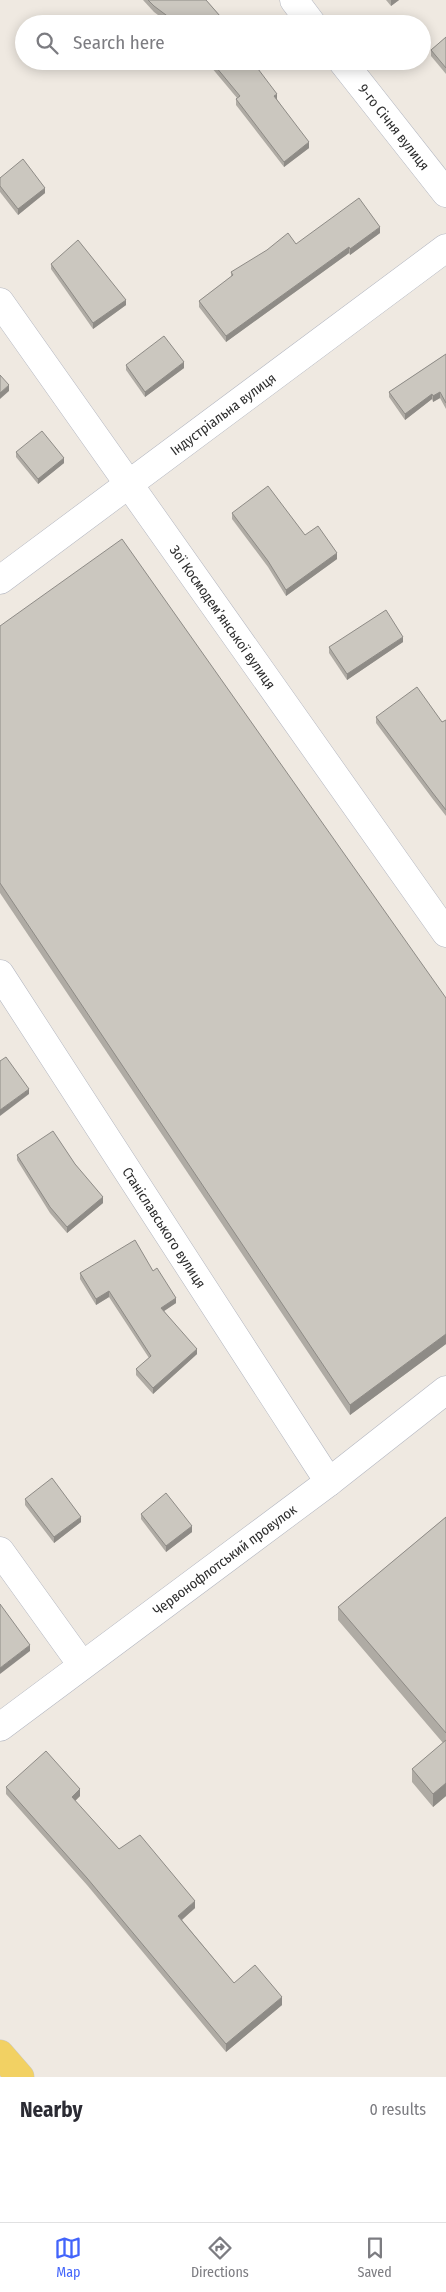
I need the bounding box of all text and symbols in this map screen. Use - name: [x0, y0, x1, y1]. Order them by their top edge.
- search box: [15, 15, 431, 70]
- icon: search: [33, 29, 61, 57]
- text: Search here: [73, 31, 165, 54]
- street label: 9-го Січня вулиця: [355, 80, 433, 174]
- street label: Індустріальна вулиця: [167, 369, 279, 459]
- street label: Зої Космодем’янської вулиця: [166, 542, 279, 692]
- street label: Станіславського вулиця: [119, 1164, 210, 1291]
- street label: Червонофлотський провулок: [149, 1500, 300, 1619]
- text: Nearby: [20, 2097, 82, 2123]
- text: 0 results: [369, 2100, 426, 2119]
- tab: Map: [54, 2234, 82, 2281]
- tab: Directions: [191, 2234, 249, 2281]
- tab: Saved: [357, 2234, 392, 2281]

